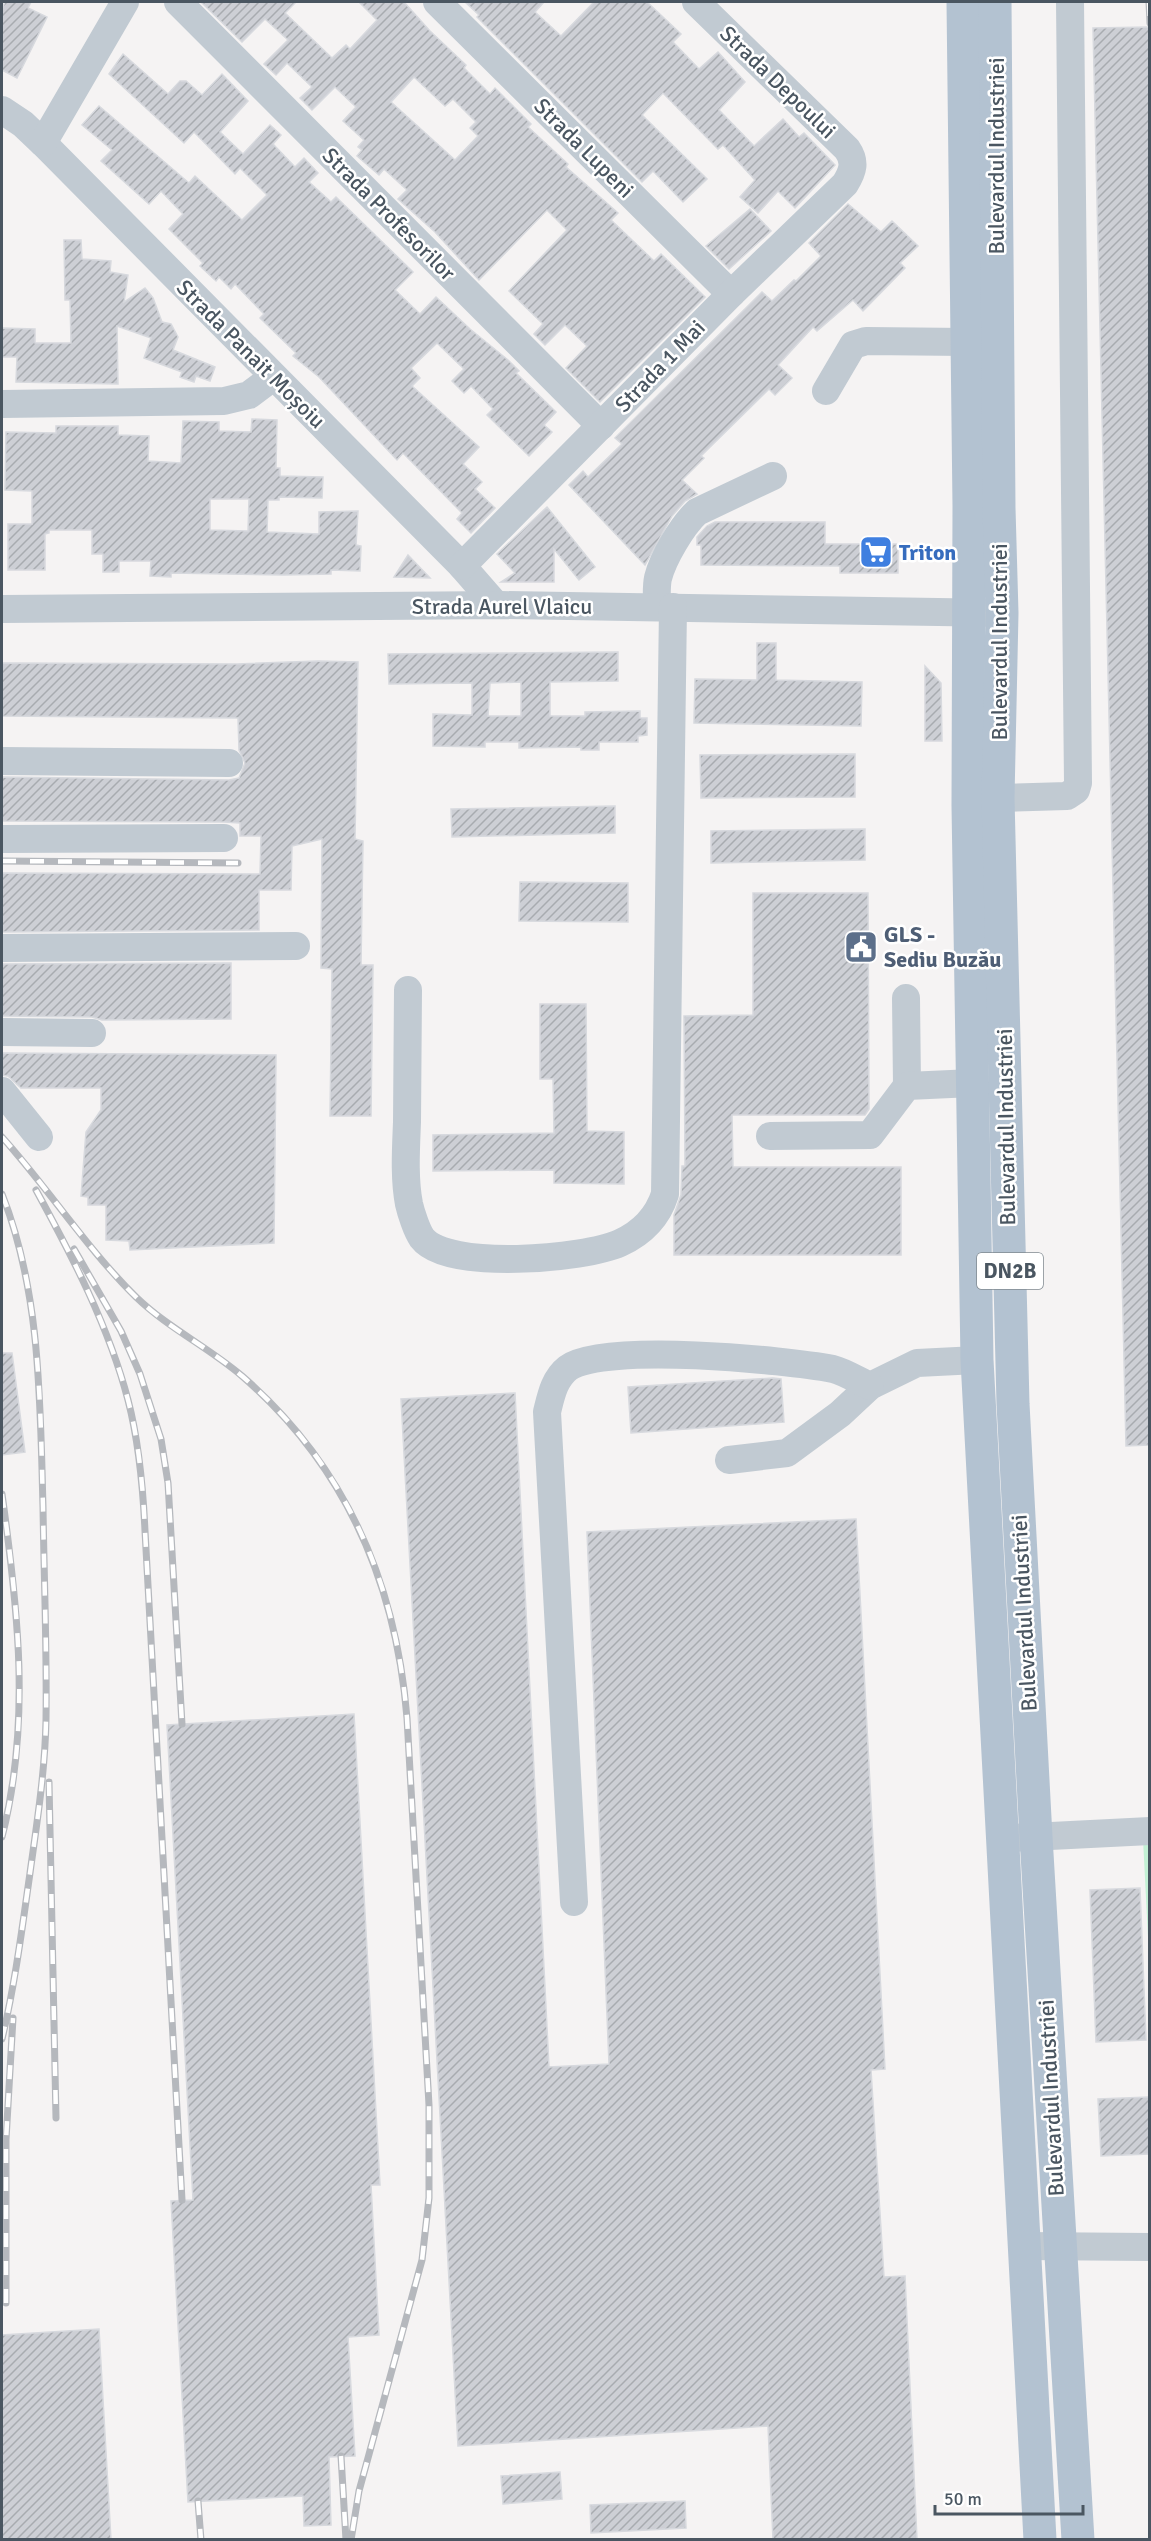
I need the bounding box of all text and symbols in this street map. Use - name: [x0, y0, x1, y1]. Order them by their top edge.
- street label: Strada Depoului: [714, 20, 842, 144]
- street label: Bulevardul Industriei: [983, 57, 1010, 255]
- street label: Strada Lupeni: [528, 92, 640, 204]
- street label: Strada Profesorilor: [317, 142, 461, 286]
- street label: Strada Panait Moșoiu: [171, 274, 331, 434]
- street label: Strada 1 Mai: [609, 314, 711, 418]
- supermarket icon: Triton: [858, 534, 894, 570]
- place label: Triton: [899, 539, 956, 566]
- street label: Bulevardul Industriei: [986, 543, 1013, 741]
- street label: Strada Aurel Vlaicu: [412, 593, 592, 620]
- place label: GLS - Sediu Buzău: [884, 921, 1001, 973]
- public building icon: GLS - Sediu Buzău: [843, 929, 879, 965]
- street label: Bulevardul Industriei: [991, 1028, 1021, 1226]
- road number: DN2B: [977, 1253, 1043, 1289]
- street label: Bulevardul Industriei: [1005, 1514, 1043, 1712]
- street label: Bulevardul Industriei: [1032, 1999, 1070, 2197]
- scale bar: [935, 2478, 1084, 2516]
- text: 50 m: [944, 2488, 982, 2510]

